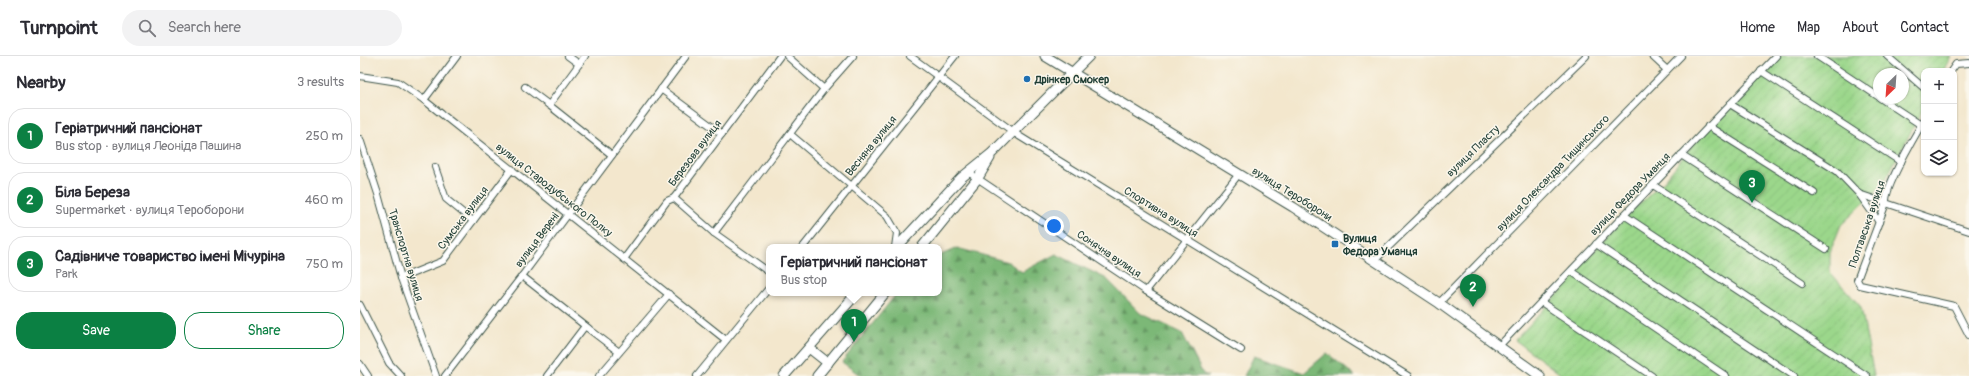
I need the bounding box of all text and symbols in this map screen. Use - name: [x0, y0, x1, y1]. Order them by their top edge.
- search box: [122, 10, 402, 46]
- text: Turnpoint: [20, 16, 98, 40]
- icon: search: [136, 17, 158, 39]
- text: Search here: [168, 18, 241, 37]
- text: Home: [1740, 19, 1775, 36]
- text: Map: [1797, 19, 1820, 36]
- text: About: [1842, 19, 1878, 36]
- text: Contact: [1900, 19, 1949, 36]
- north arrow: [1873, 68, 1909, 104]
- map controls: [1921, 68, 1957, 176]
- button: +: [1921, 68, 1957, 104]
- text: Nearby: [16, 72, 65, 93]
- place label: Дрінкер Смокер: [1034, 73, 1109, 86]
- text: 3 results: [297, 74, 344, 90]
- marker: Дрінкер Смокер: [1022, 74, 1032, 84]
- button: −: [1921, 104, 1957, 140]
- street label: вулиця Олександра Тищинського: [1494, 112, 1612, 234]
- street label: Весняна вулиця: [843, 113, 899, 179]
- street label: Березова вулиця: [666, 117, 724, 189]
- text: Геріатричний пансіонат: [55, 119, 202, 138]
- street label: вулиця Пласту: [1444, 122, 1502, 179]
- text: 1: [27, 128, 33, 144]
- text: 250 m: [305, 128, 343, 144]
- text: Bus stop · вулиця Леоніда Пашина: [55, 138, 241, 154]
- street label: вулиця Стародубського Полку: [493, 140, 615, 240]
- button: layers: [1921, 140, 1957, 176]
- street label: вулиця Федора Уманця: [1587, 150, 1673, 238]
- street label: вулиця Тероборони: [1250, 164, 1334, 224]
- pin: 3: [1739, 170, 1765, 203]
- street label: Полтавська вулиця: [1846, 179, 1888, 269]
- text: Біла Береза: [55, 183, 130, 202]
- street label: Сумська вулиця: [435, 184, 491, 252]
- street label: Спортивна вулиця: [1121, 184, 1201, 240]
- text: 2: [26, 192, 34, 208]
- text: 460 m: [305, 192, 343, 208]
- text: Supermarket · вулиця Тероборони: [55, 202, 244, 218]
- street label: Транспортна вулиця: [386, 207, 426, 303]
- street label: вулиця Верені: [512, 210, 562, 270]
- your location: [1044, 216, 1064, 236]
- street label: Сонячна вулиця: [1074, 228, 1144, 280]
- place label: Вулиця Федора Уманця: [1342, 232, 1418, 258]
- marker: Вулиця Федора Уманця: [1330, 239, 1340, 249]
- popup: [766, 244, 942, 296]
- text: Садівниче товариство імені Мічуріна: [55, 247, 285, 266]
- text: Геріатричний пансіонат: [780, 253, 928, 272]
- text: 3: [26, 256, 34, 272]
- text: 750 m: [306, 256, 343, 272]
- text: Park: [55, 266, 78, 282]
- text: Bus stop: [780, 272, 827, 288]
- pin: 2: [1460, 274, 1486, 307]
- pin: 1: [841, 309, 867, 342]
- button: Save: [16, 312, 176, 349]
- button: Share: [184, 312, 344, 349]

